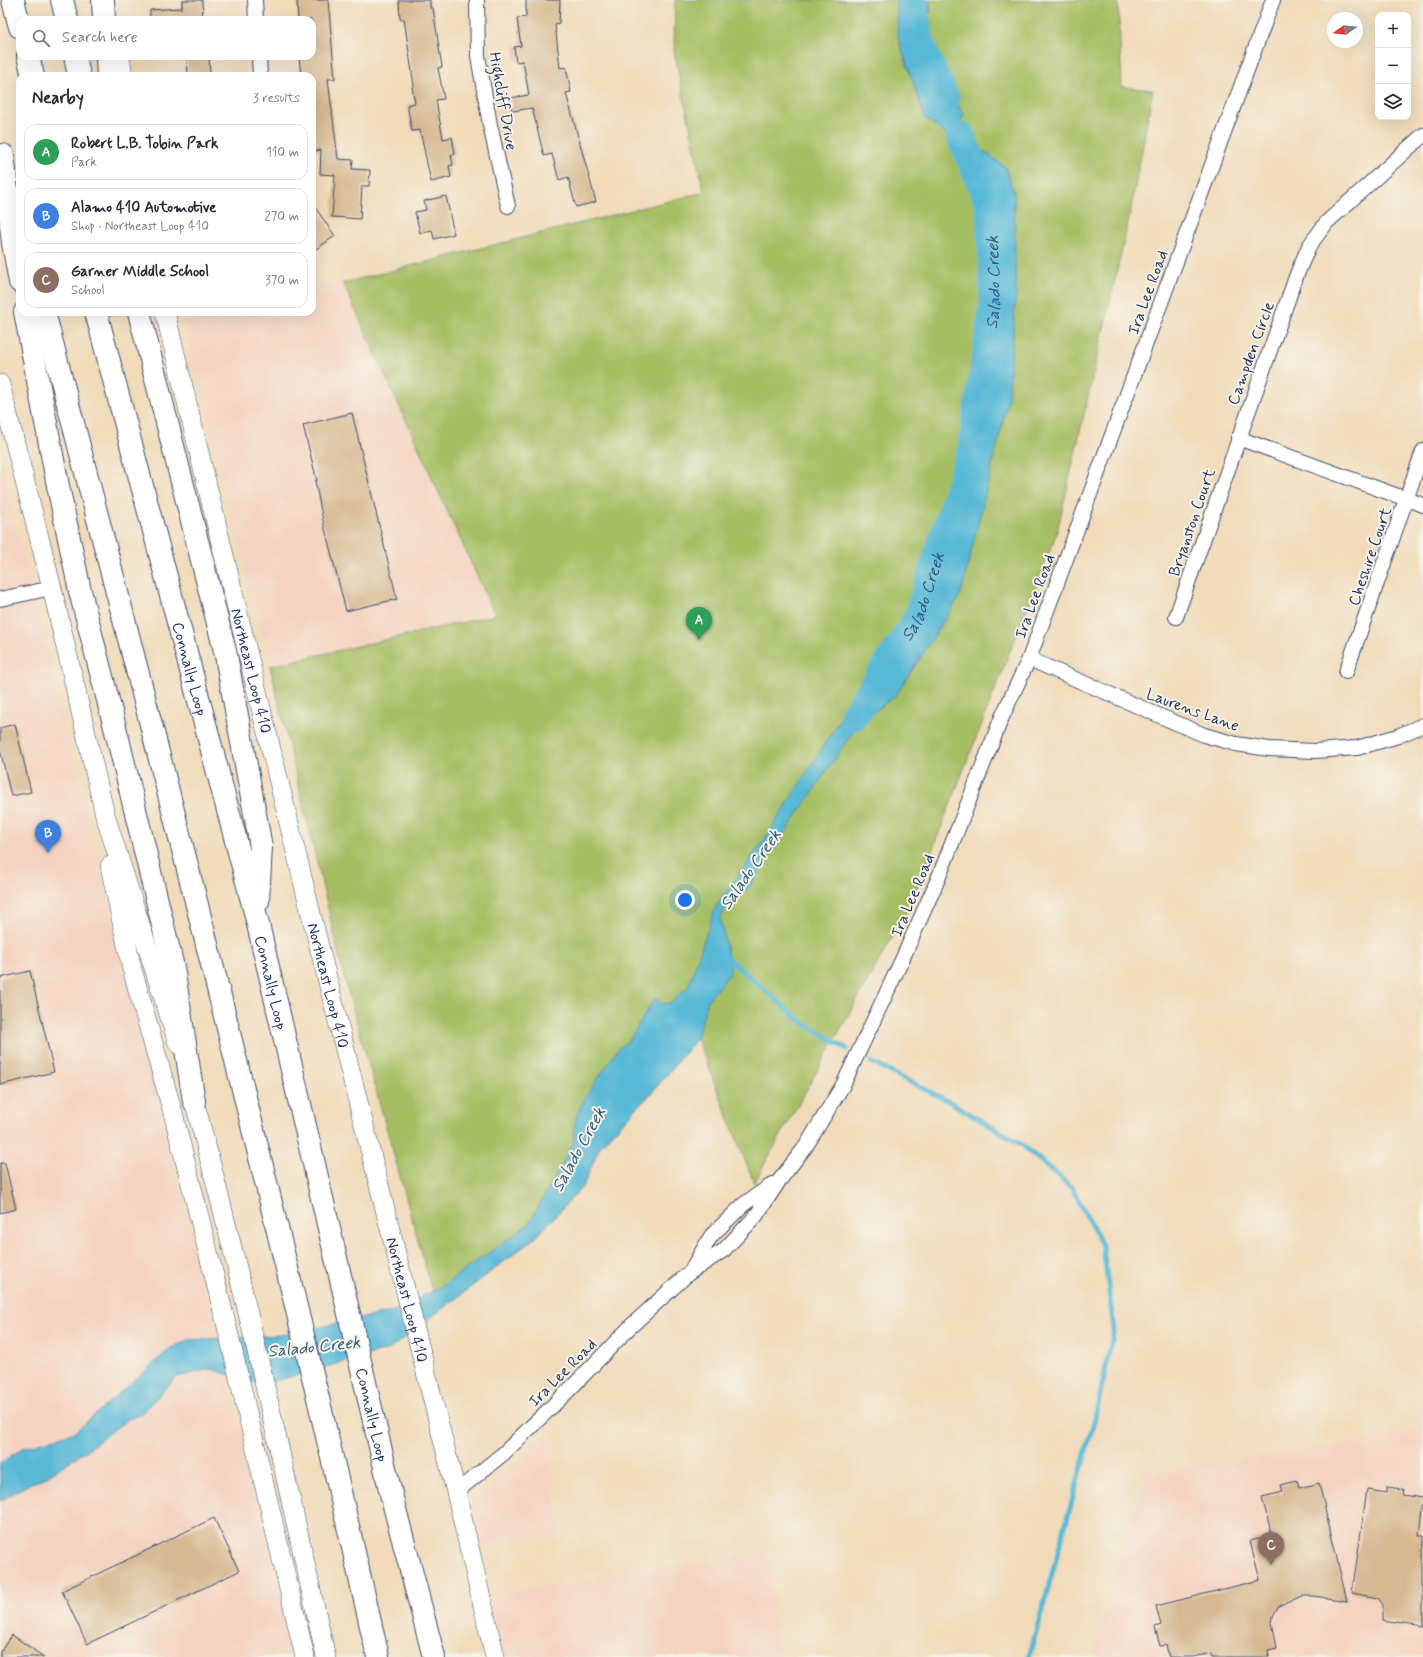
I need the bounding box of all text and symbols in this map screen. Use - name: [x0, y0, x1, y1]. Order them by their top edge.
- north arrow: [1327, 12, 1363, 48]
- map controls: [1375, 12, 1411, 120]
- button: +: [1375, 12, 1411, 48]
- search box: [16, 16, 316, 60]
- icon: search: [30, 27, 52, 49]
- text: Search here: [62, 28, 138, 48]
- button: −: [1375, 48, 1411, 84]
- street label: Highcliff Drive: [483, 50, 521, 152]
- button: layers: [1375, 84, 1411, 120]
- text: Nearby: [32, 87, 84, 109]
- text: 3 results: [253, 90, 300, 107]
- text: Robert L.B. Tobin Park: [71, 134, 218, 154]
- text: A: [42, 144, 50, 161]
- text: 110 m: [266, 144, 299, 161]
- text: Park: [71, 154, 97, 171]
- text: Alamo 410 Automotive: [71, 198, 216, 218]
- text: B: [42, 208, 50, 225]
- text: 270 m: [264, 208, 299, 225]
- text: Shop · Northeast Loop 410: [71, 218, 209, 235]
- water label: Salado Creek: [981, 235, 1006, 330]
- street label: Ira Lee Road: [1123, 247, 1173, 338]
- text: Garner Middle School: [71, 262, 209, 282]
- text: C: [41, 272, 51, 289]
- text: 370 m: [265, 272, 299, 289]
- text: School: [71, 282, 105, 299]
- street label: Campden Circle: [1223, 299, 1280, 408]
- street label: Bryanston Court: [1164, 465, 1221, 579]
- street label: Cheshire Court: [1344, 504, 1397, 609]
- water label: Salado Creek: [896, 549, 950, 645]
- street label: Ira Lee Road: [1010, 551, 1060, 642]
- street label: Northeast Loop 410: [225, 606, 276, 736]
- pin: A: [686, 607, 712, 640]
- street label: Connally Loop: [167, 620, 211, 718]
- street label: Laurens Lane: [1143, 684, 1242, 737]
- pin: B: [35, 820, 61, 853]
- water label: Salado Creek: [715, 825, 787, 914]
- street label: Ira Lee Road: [886, 851, 940, 940]
- your location: [675, 890, 695, 910]
- street label: Northeast Loop 410: [302, 921, 353, 1050]
- street label: Connally Loop: [249, 934, 291, 1032]
- water label: Salado Creek: [547, 1103, 611, 1196]
- street label: Northeast Loop 410: [380, 1235, 432, 1365]
- water label: Salado Creek: [267, 1331, 362, 1363]
- street label: Ira Lee Road: [524, 1334, 602, 1412]
- street label: Connally Loop: [350, 1366, 392, 1464]
- pin: C: [1258, 1532, 1284, 1565]

